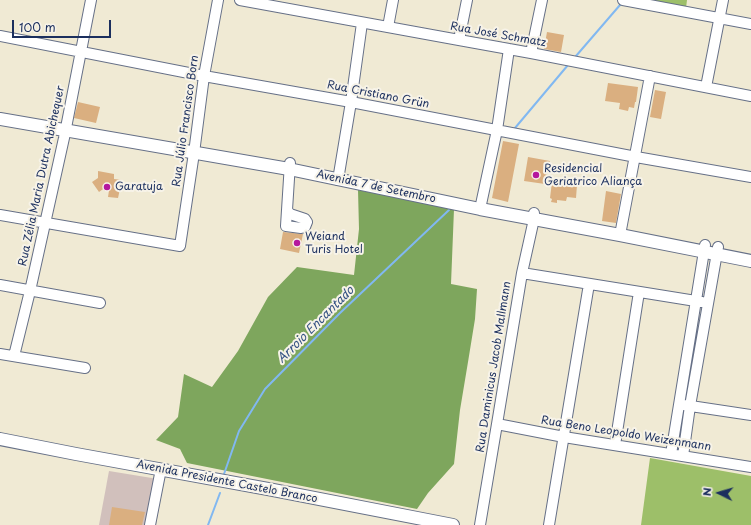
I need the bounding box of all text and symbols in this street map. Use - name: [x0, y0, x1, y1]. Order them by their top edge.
- scale bar: [14, 12, 113, 38]
- text: 100 m: [19, 18, 56, 36]
- street label: Rua José Schmatz: [449, 20, 547, 50]
- street label: Rua Júlio Francisco Born: [170, 54, 202, 188]
- street label: Rua Cristiano Grün: [326, 79, 430, 111]
- street label: Rua Zélia Maria Dutra Abichequer: [16, 85, 68, 267]
- place label: Residencial Geriatrico Aliança: [544, 162, 642, 188]
- street label: Avenida 7 de Setembro: [315, 168, 437, 206]
- marker: Residencial Geriatrico Aliança: [531, 170, 541, 180]
- place label: Garatuja: [115, 180, 163, 194]
- marker: Garatuja: [102, 182, 112, 192]
- place label: Weiand Turis Hotel: [305, 230, 363, 256]
- marker: Weiand Turis Hotel: [292, 238, 302, 248]
- street label: Rua Daminicus Jacob Mallmann: [474, 281, 514, 453]
- water label: Arroio Encantado: [275, 284, 357, 366]
- street label: Rua Beno Leopoldo Weizenmann: [540, 414, 712, 454]
- street label: Avenida Presidente Castelo Branco: [135, 458, 319, 506]
- north arrow: [699, 473, 739, 513]
- text: N: [698, 487, 715, 497]

